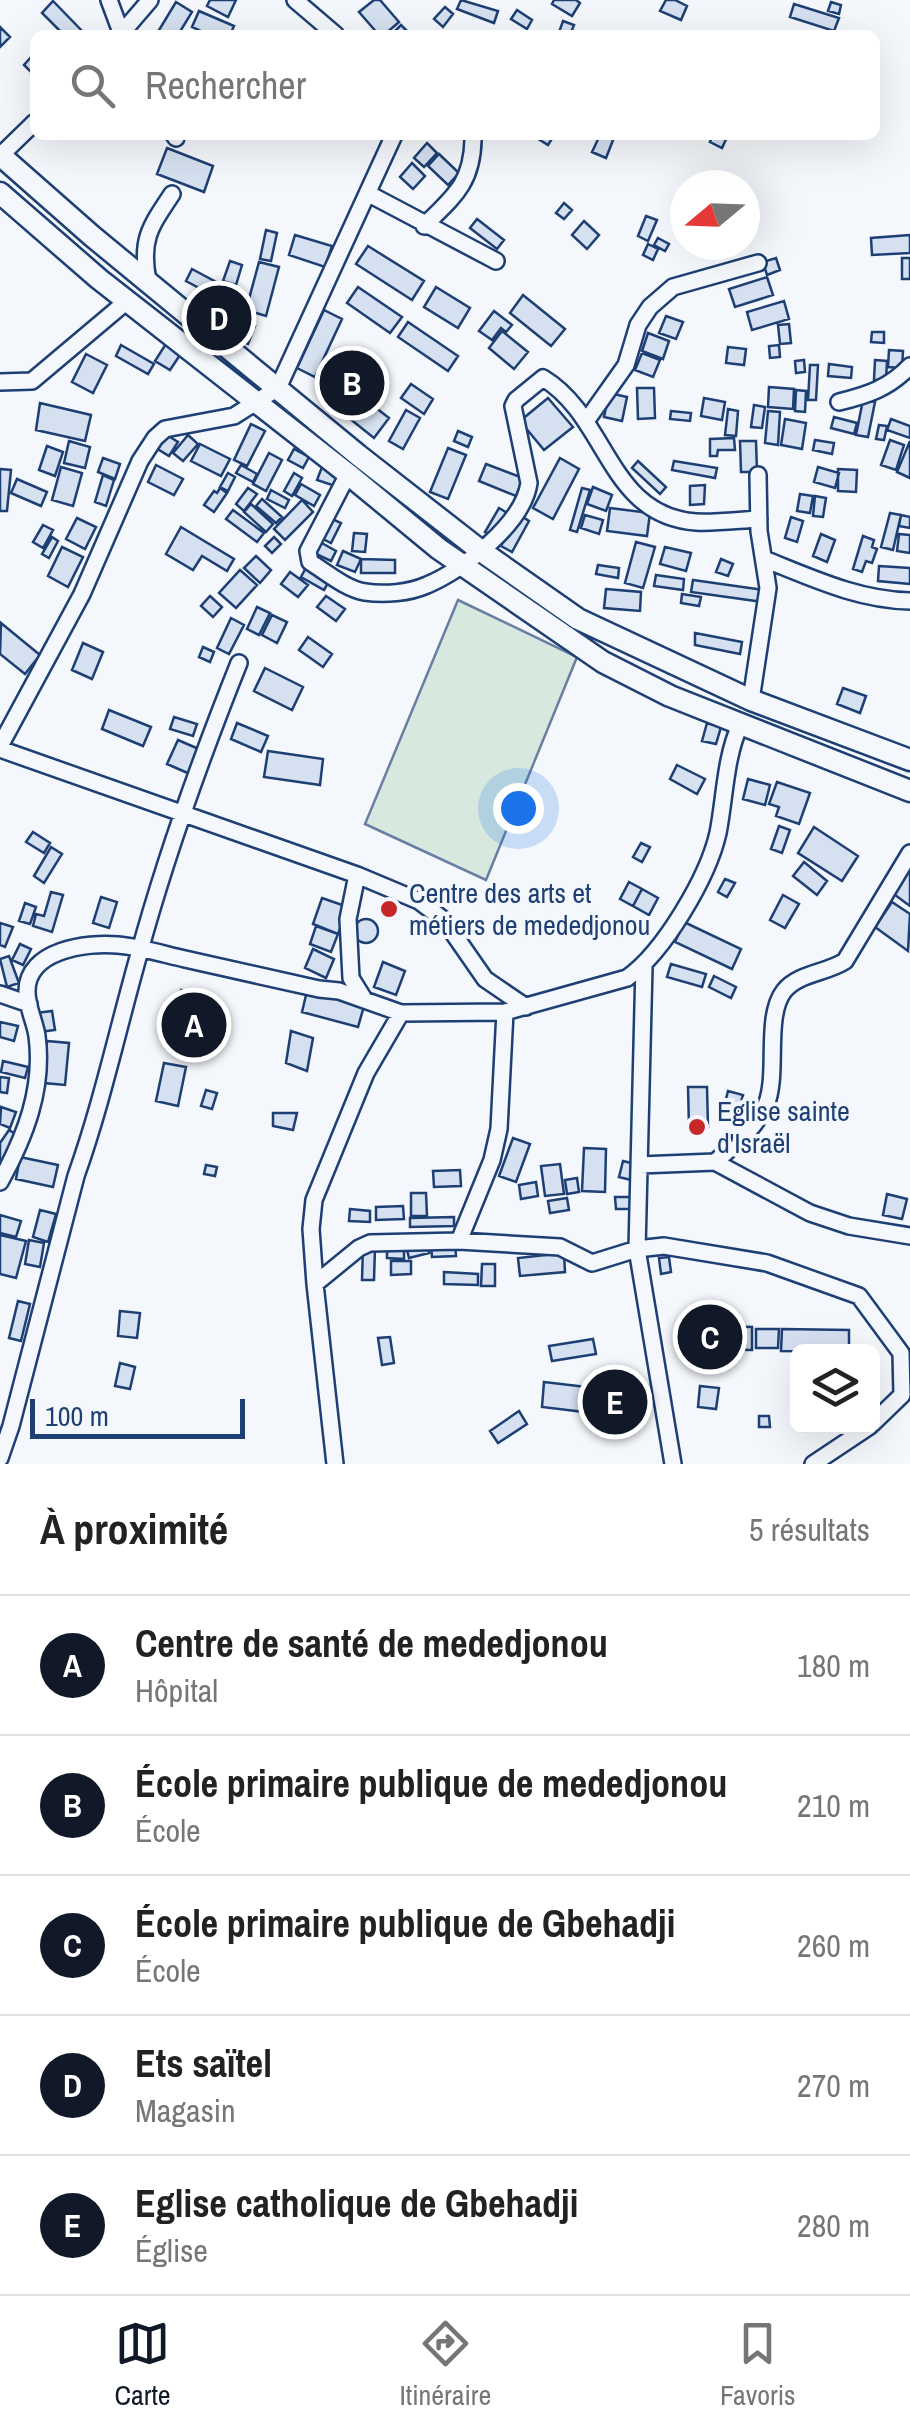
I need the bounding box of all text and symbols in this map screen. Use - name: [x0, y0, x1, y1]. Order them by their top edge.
- search box: [30, 30, 880, 140]
- icon: search: [65, 58, 120, 113]
- text: Rechercher: [145, 60, 306, 111]
- north arrow: [670, 170, 760, 260]
- pin: D: [186, 280, 252, 356]
- pin: B: [320, 346, 384, 420]
- your location: [493, 783, 544, 834]
- place label: Centre des arts et métiers de mededjonou: [409, 874, 650, 944]
- marker: Centre des arts et métiers de mededjonou: [378, 898, 400, 920]
- pin: A: [162, 988, 226, 1062]
- place label: Eglise sainte d'Israël: [717, 1092, 850, 1162]
- marker: Eglise sainte d'Israël: [686, 1116, 708, 1138]
- pin: C: [678, 1300, 742, 1374]
- map controls: [790, 1344, 880, 1434]
- button: layers: [790, 1344, 880, 1434]
- pin: E: [582, 1364, 648, 1440]
- scale bar: [30, 1394, 245, 1438]
- text: 100 m: [45, 1397, 109, 1435]
- text: À proximité: [40, 1501, 228, 1557]
- text: 5 résultats: [749, 1508, 870, 1551]
- text: Centre de santé de mededjonou: [135, 1618, 608, 1669]
- text: A: [63, 1644, 82, 1687]
- text: 180 m: [797, 1644, 870, 1687]
- text: Hôpital: [135, 1669, 218, 1712]
- text: École primaire publique de mededjonou: [135, 1758, 727, 1809]
- text: B: [63, 1784, 82, 1827]
- text: 210 m: [797, 1784, 870, 1827]
- text: École: [135, 1809, 201, 1852]
- text: École primaire publique de Gbehadji: [135, 1898, 675, 1949]
- text: C: [63, 1924, 82, 1967]
- text: 260 m: [797, 1924, 870, 1967]
- text: École: [135, 1949, 201, 1992]
- text: Ets saïtel: [135, 2038, 272, 2089]
- text: D: [63, 2064, 82, 2107]
- text: 270 m: [797, 2064, 870, 2107]
- text: Magasin: [135, 2089, 236, 2132]
- text: Eglise catholique de Gbehadji: [135, 2178, 578, 2229]
- text: E: [64, 2204, 81, 2247]
- text: 280 m: [797, 2204, 870, 2247]
- text: Église: [135, 2229, 208, 2272]
- tab: Carte: [114, 2316, 171, 2414]
- tab: Itinéraire: [399, 2316, 491, 2414]
- tab: Favoris: [720, 2316, 796, 2414]

